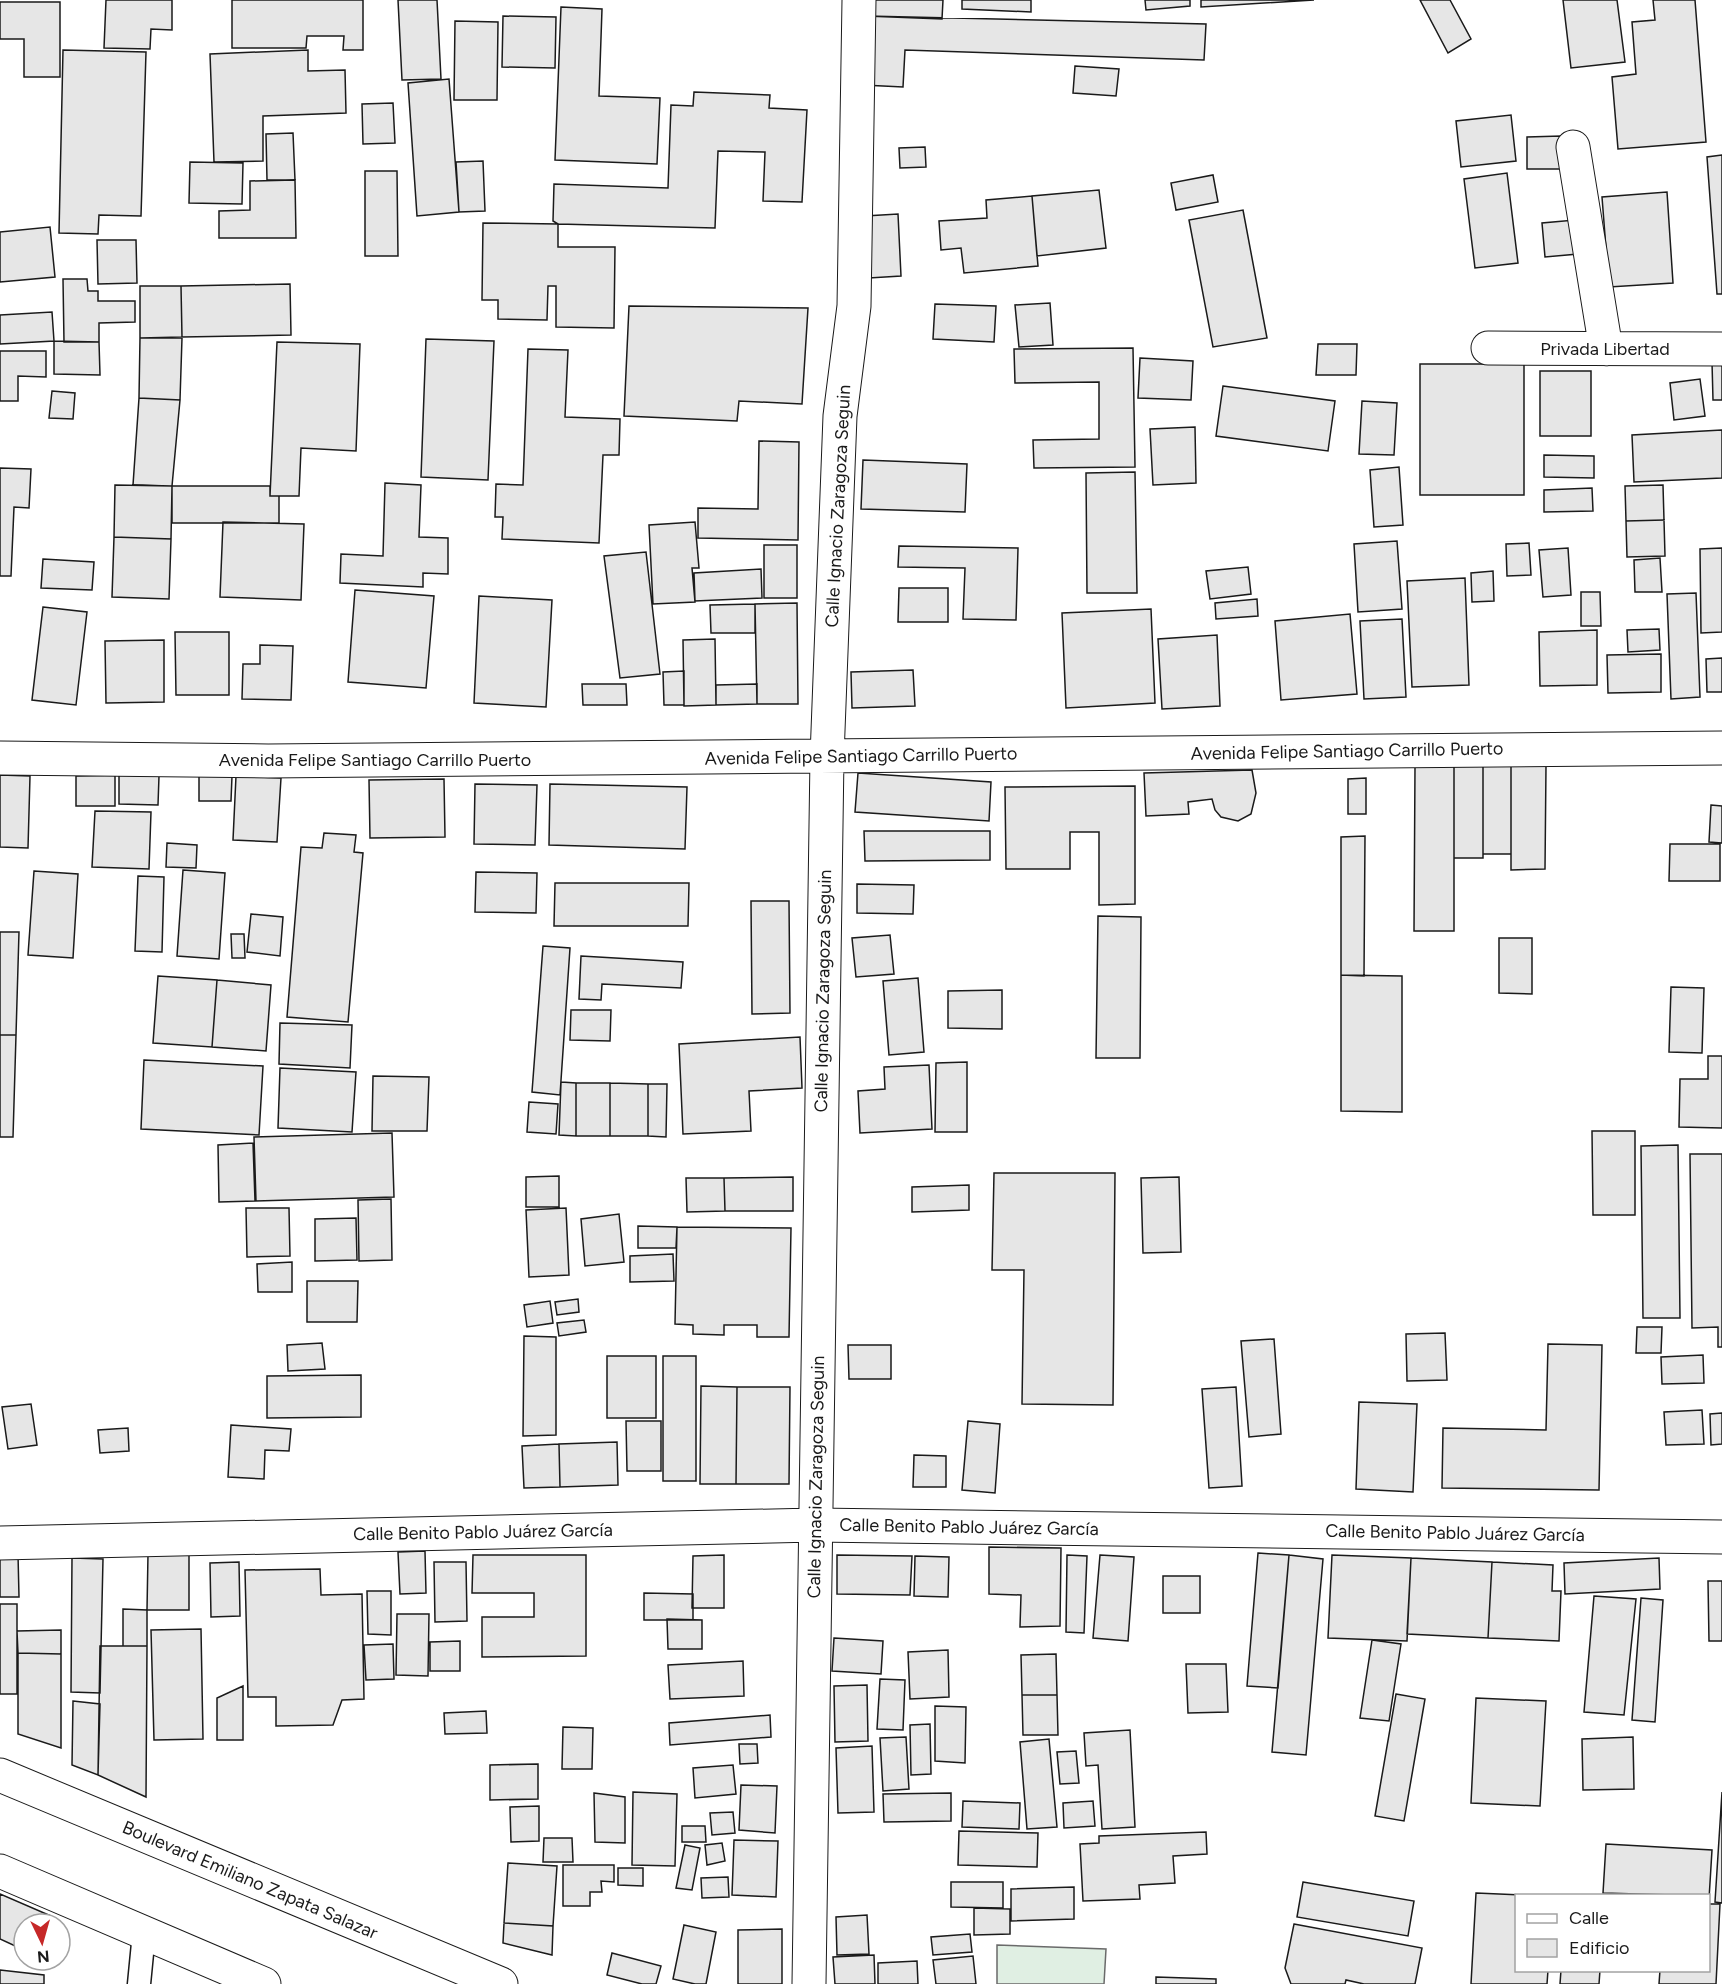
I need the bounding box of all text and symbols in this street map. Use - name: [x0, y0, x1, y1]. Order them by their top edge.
- street label: Privada Libertad: [1540, 338, 1670, 360]
- street label: Calle Ignacio Zaragoza Seguin: [821, 384, 855, 628]
- street label: Avenida Felipe Santiago Carrillo Puerto: [1191, 737, 1503, 765]
- street label: Avenida Felipe Santiago Carrillo Puerto: [705, 742, 1017, 770]
- street label: Avenida Felipe Santiago Carrillo Puerto: [219, 749, 531, 771]
- street label: Calle Ignacio Zaragoza Seguin: [810, 869, 836, 1113]
- street label: Calle Ignacio Zaragoza Seguin: [803, 1355, 829, 1599]
- street label: Calle Benito Pablo Juárez García: [839, 1514, 1099, 1540]
- street label: Calle Benito Pablo Juárez García: [353, 1519, 613, 1545]
- street label: Calle Benito Pablo Juárez García: [1325, 1520, 1585, 1546]
- street label: Boulevard Emiliano Zapata Salazar: [119, 1816, 381, 1944]
- legend: [1515, 1894, 1710, 1972]
- text: Calle: [1569, 1907, 1609, 1929]
- north arrow: [12, 1912, 72, 1972]
- text: Edificio: [1569, 1937, 1630, 1959]
- text: N: [36, 1946, 50, 1966]

